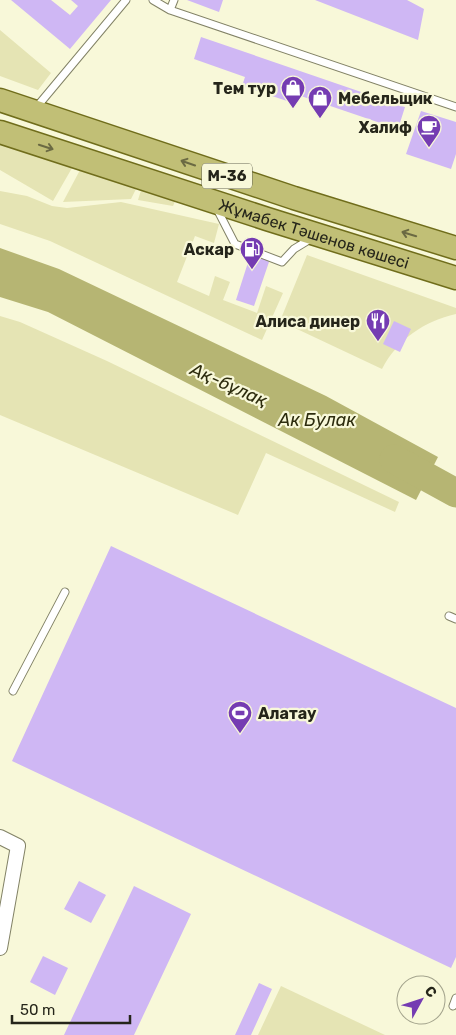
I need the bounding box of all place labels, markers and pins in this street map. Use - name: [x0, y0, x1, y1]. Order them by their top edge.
- shop icon: Тем тур: [280, 75, 306, 109]
- place label: Тем тур: [213, 79, 276, 98]
- shop icon: Мебельщик: [307, 85, 333, 119]
- place label: Мебельщик: [338, 89, 433, 108]
- cafe icon: Халиф: [416, 114, 442, 148]
- place label: Халиф: [358, 118, 412, 137]
- fuel station icon: Аскар: [239, 236, 265, 270]
- place label: Аскар: [184, 240, 234, 259]
- restaurant icon: Алиса динер: [365, 308, 391, 342]
- place label: Алиса динер: [256, 312, 360, 331]
- sports icon: Алатау: [227, 700, 253, 734]
- place label: Алатау: [258, 704, 317, 723]

